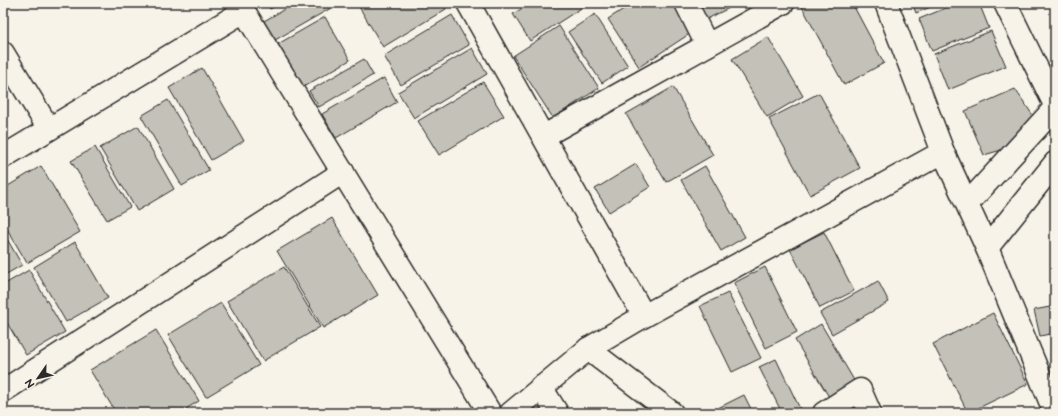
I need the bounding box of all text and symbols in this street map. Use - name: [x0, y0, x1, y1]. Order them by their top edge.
- north arrow: [18, 358, 58, 398]
- text: N: [22, 376, 38, 390]

